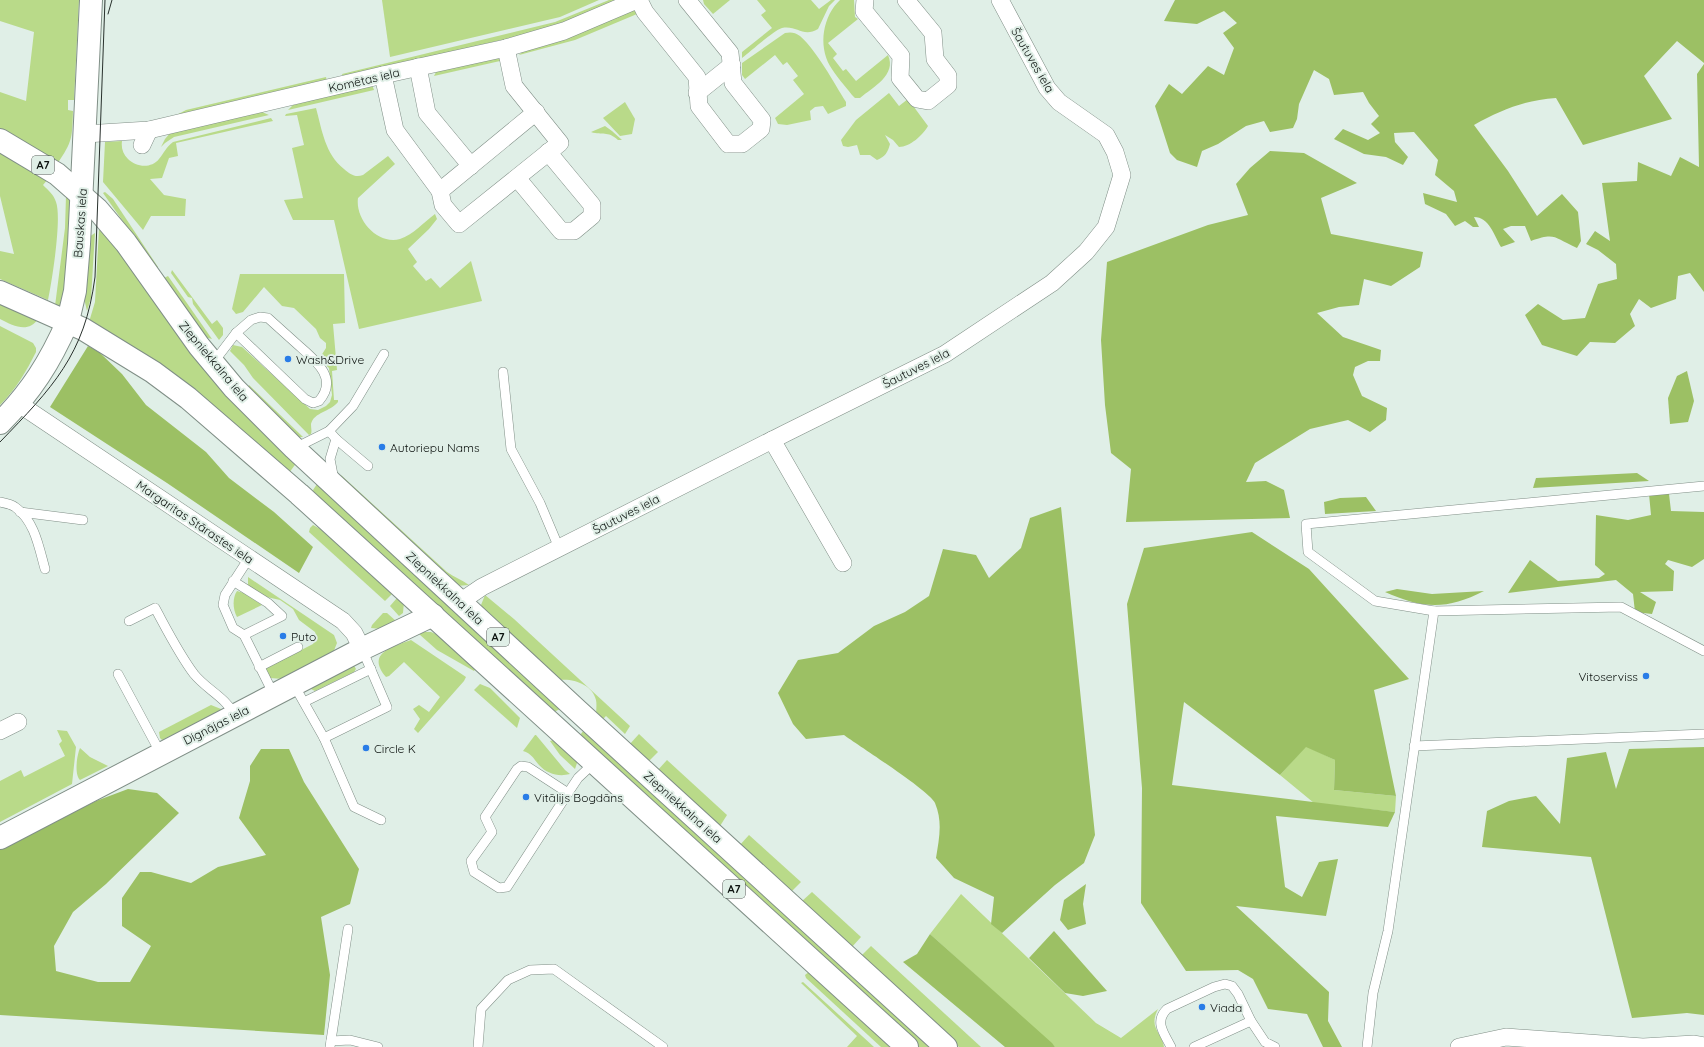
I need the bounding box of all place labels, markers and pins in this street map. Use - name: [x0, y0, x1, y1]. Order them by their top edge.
- place label: Wash&Drive: [296, 352, 364, 367]
- marker: Wash&Drive: [283, 354, 293, 364]
- place label: Autoriepu Nams: [390, 440, 480, 455]
- marker: Autoriepu Nams: [377, 442, 387, 452]
- place label: Puto: [291, 629, 316, 644]
- marker: Puto: [278, 631, 288, 641]
- place label: Vitoserviss: [1578, 669, 1638, 684]
- marker: Vitoserviss: [1641, 671, 1651, 681]
- place label: Circle K: [374, 741, 416, 756]
- marker: Circle K: [361, 743, 371, 753]
- place label: Vitālijs Bogdāns: [534, 790, 623, 805]
- marker: Vitālijs Bogdāns: [521, 792, 531, 802]
- place label: Viada: [1210, 1000, 1242, 1015]
- marker: Viada: [1197, 1002, 1207, 1012]

